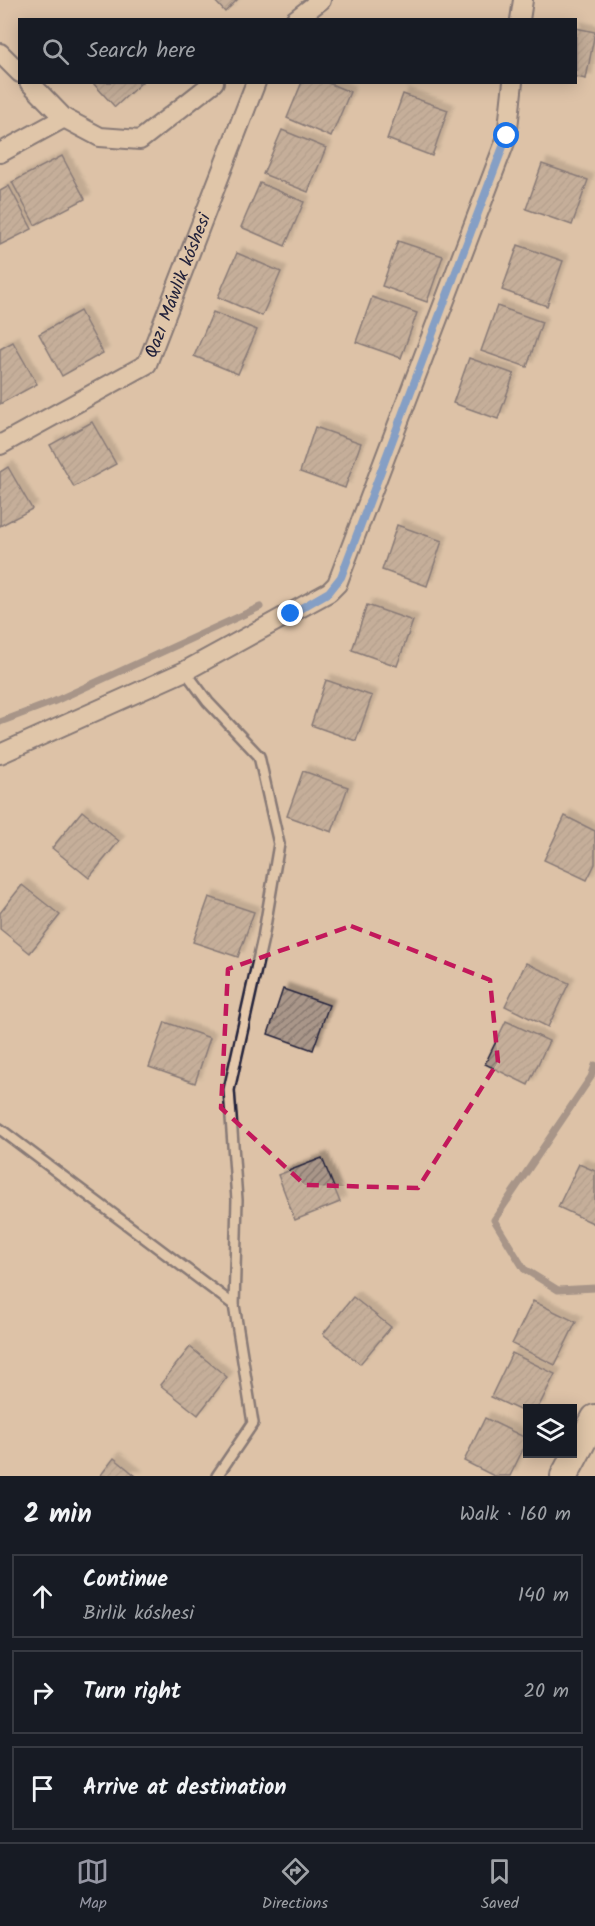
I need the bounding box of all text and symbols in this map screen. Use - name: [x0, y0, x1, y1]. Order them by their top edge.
- search box: [18, 18, 577, 84]
- text: Search here: [87, 34, 195, 69]
- icon: search: [39, 35, 72, 68]
- route start: [493, 122, 519, 148]
- street label: Qazı Máwlik kóshesi: [138, 209, 220, 363]
- route end: [277, 600, 303, 626]
- map controls: [523, 1404, 577, 1458]
- button: layers: [523, 1404, 577, 1458]
- text: 2 min: [24, 1494, 92, 1536]
- text: Walk · 160 m: [460, 1499, 571, 1531]
- text: Continue: [83, 1563, 168, 1598]
- icon: ahead: [26, 1580, 59, 1613]
- text: 140 m: [518, 1580, 569, 1612]
- text: Birlik kóshesi: [83, 1598, 194, 1630]
- text: Turn right: [83, 1675, 181, 1710]
- icon: right: [26, 1676, 59, 1709]
- text: 20 m: [523, 1676, 569, 1708]
- text: Arrive at destination: [83, 1771, 286, 1806]
- icon: arrive: [26, 1772, 59, 1805]
- tab: Map: [76, 1855, 109, 1916]
- tab: Directions: [262, 1855, 328, 1916]
- tab: Saved: [481, 1855, 519, 1916]

